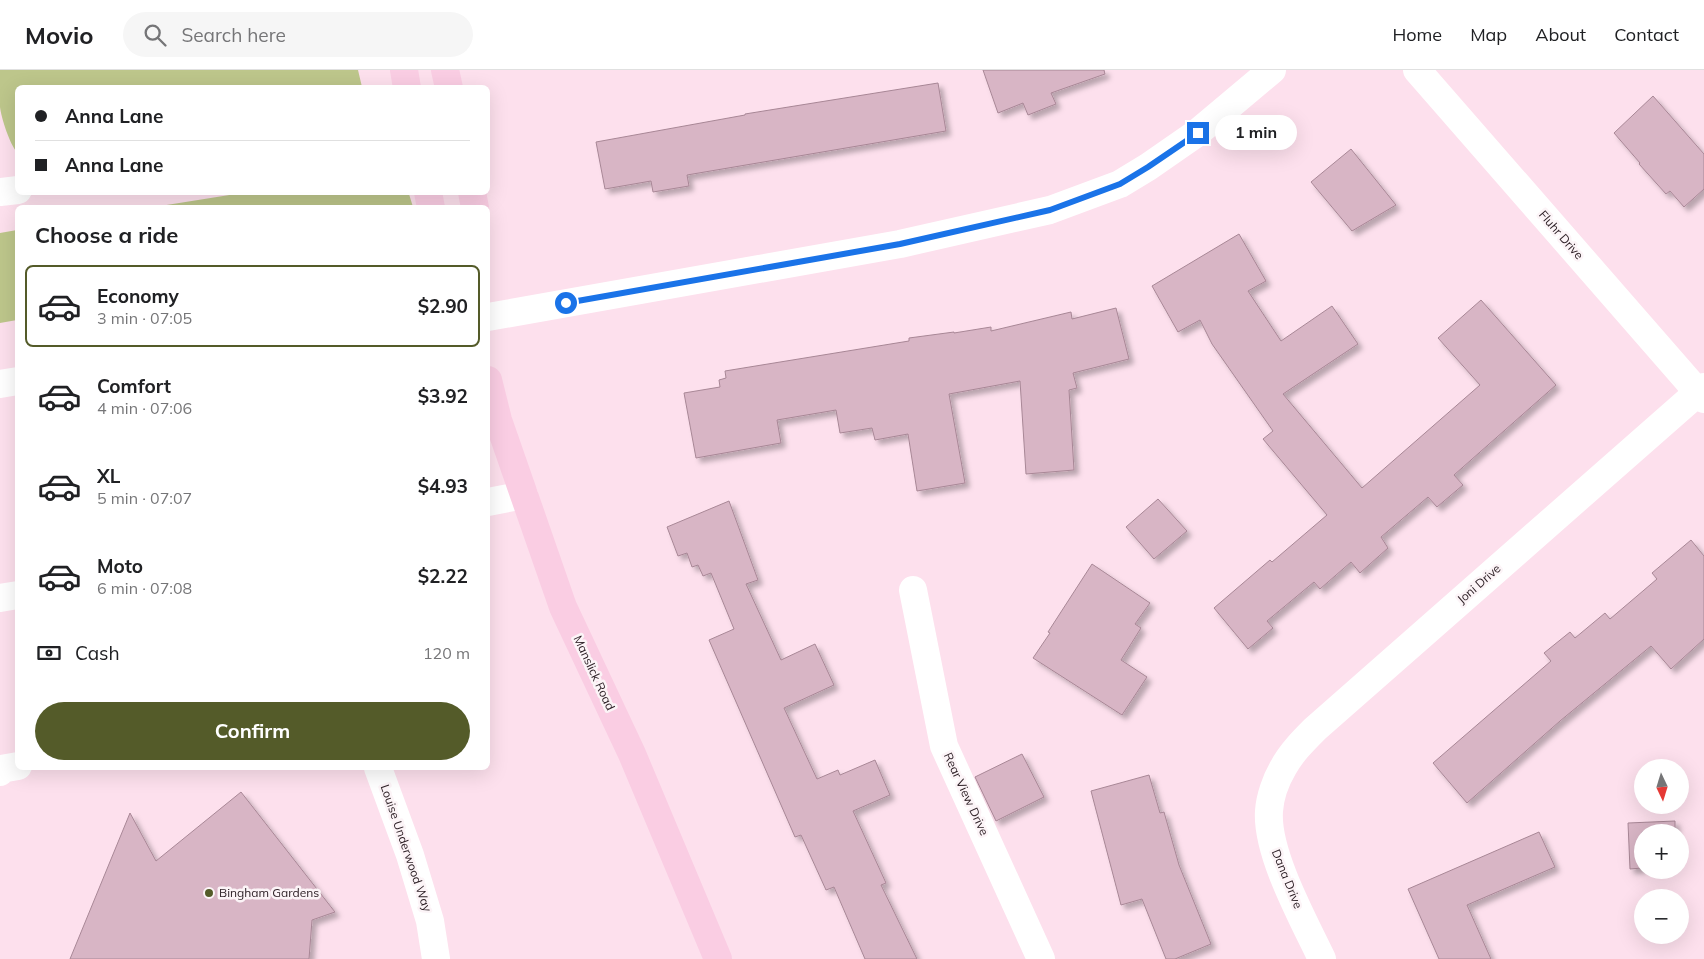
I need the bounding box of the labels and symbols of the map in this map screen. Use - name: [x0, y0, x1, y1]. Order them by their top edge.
- callout: 1 min: [1216, 116, 1298, 150]
- route end: [1187, 122, 1209, 144]
- street label: Fluhr Drive: [1536, 207, 1587, 262]
- route start: [555, 292, 577, 314]
- street label: Joni Drive: [1454, 561, 1504, 607]
- street label: Manslick Road: [571, 633, 618, 713]
- street label: Rear View Drive: [941, 750, 992, 838]
- north arrow: [1634, 759, 1689, 814]
- street label: Louise Underwood Way: [378, 782, 435, 914]
- street label: Dana Drive: [1269, 847, 1306, 911]
- place label: Bingham Gardens: [219, 885, 319, 900]
- marker: Bingham Gardens: [203, 887, 215, 899]

